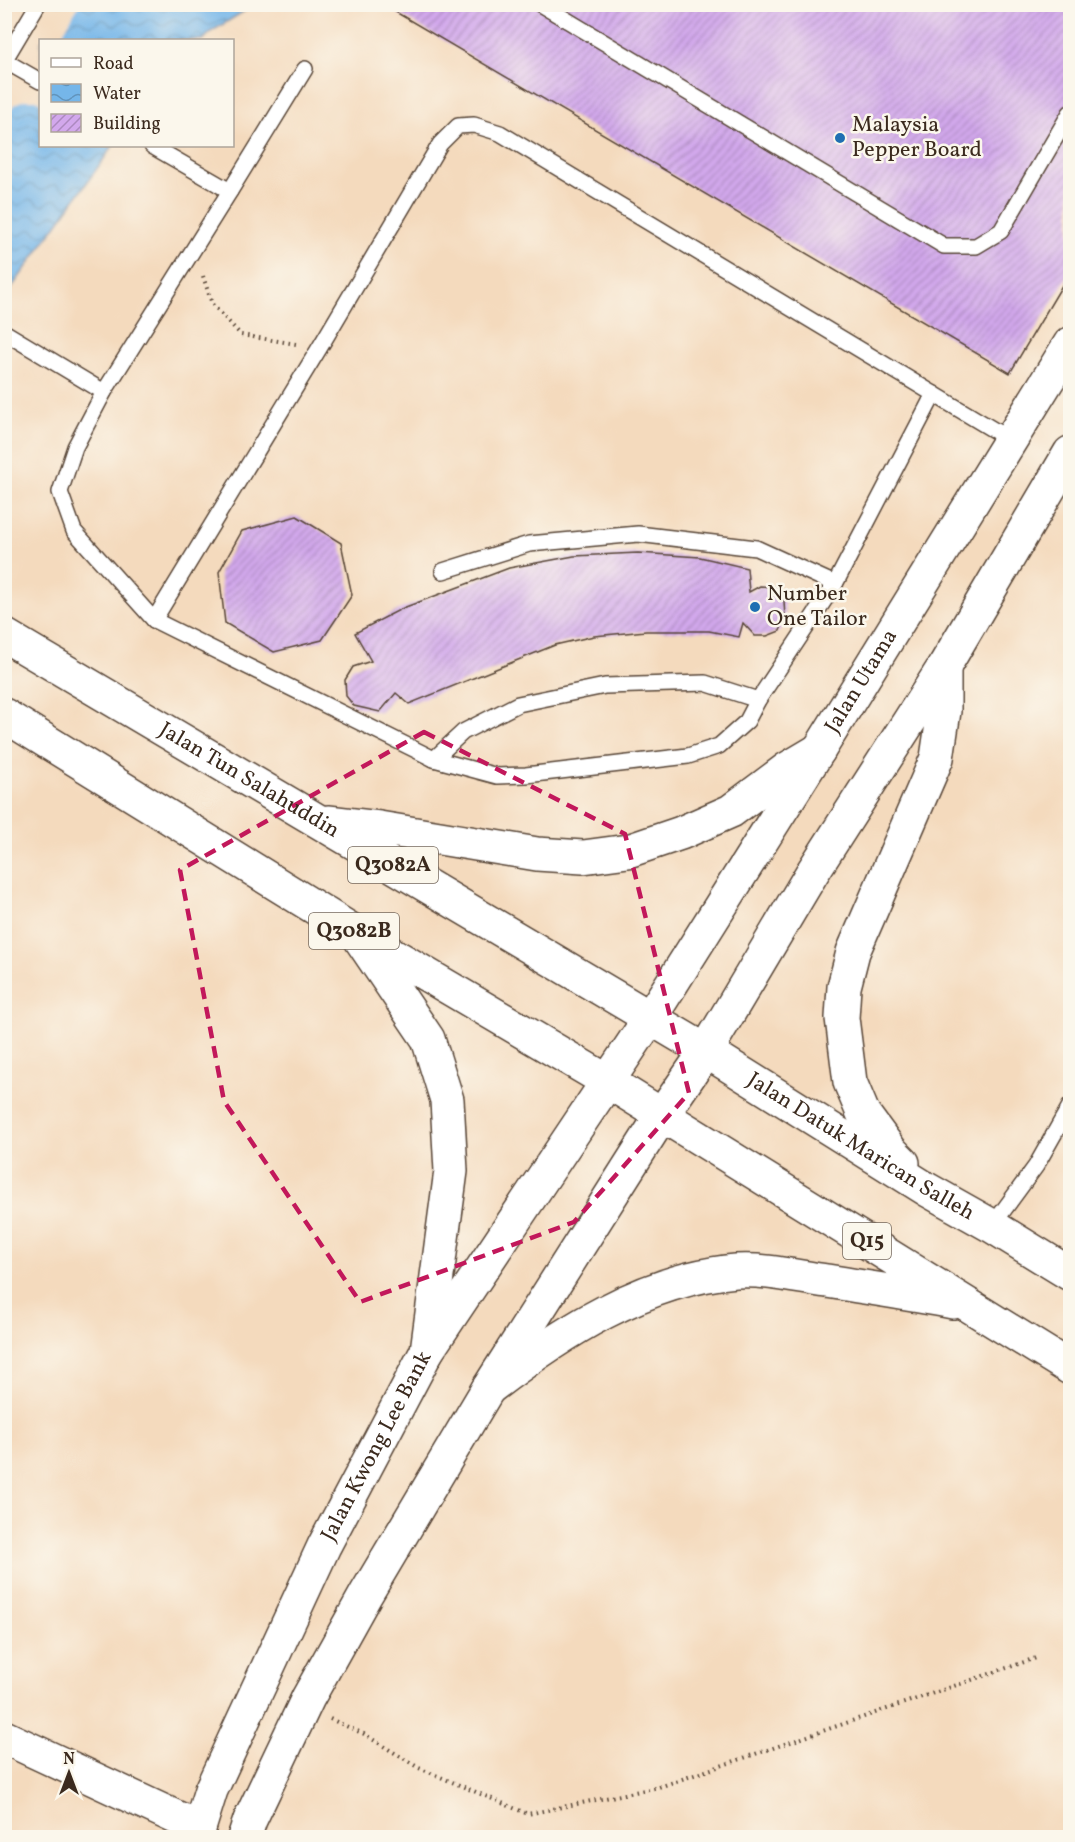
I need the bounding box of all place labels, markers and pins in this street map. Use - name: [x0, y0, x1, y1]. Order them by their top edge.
- place label: Malaysia Pepper Board: [852, 110, 982, 166]
- marker: Malaysia Pepper Board: [833, 131, 847, 145]
- place label: Number One Tailor: [767, 579, 867, 635]
- marker: Number One Tailor: [748, 600, 762, 614]

